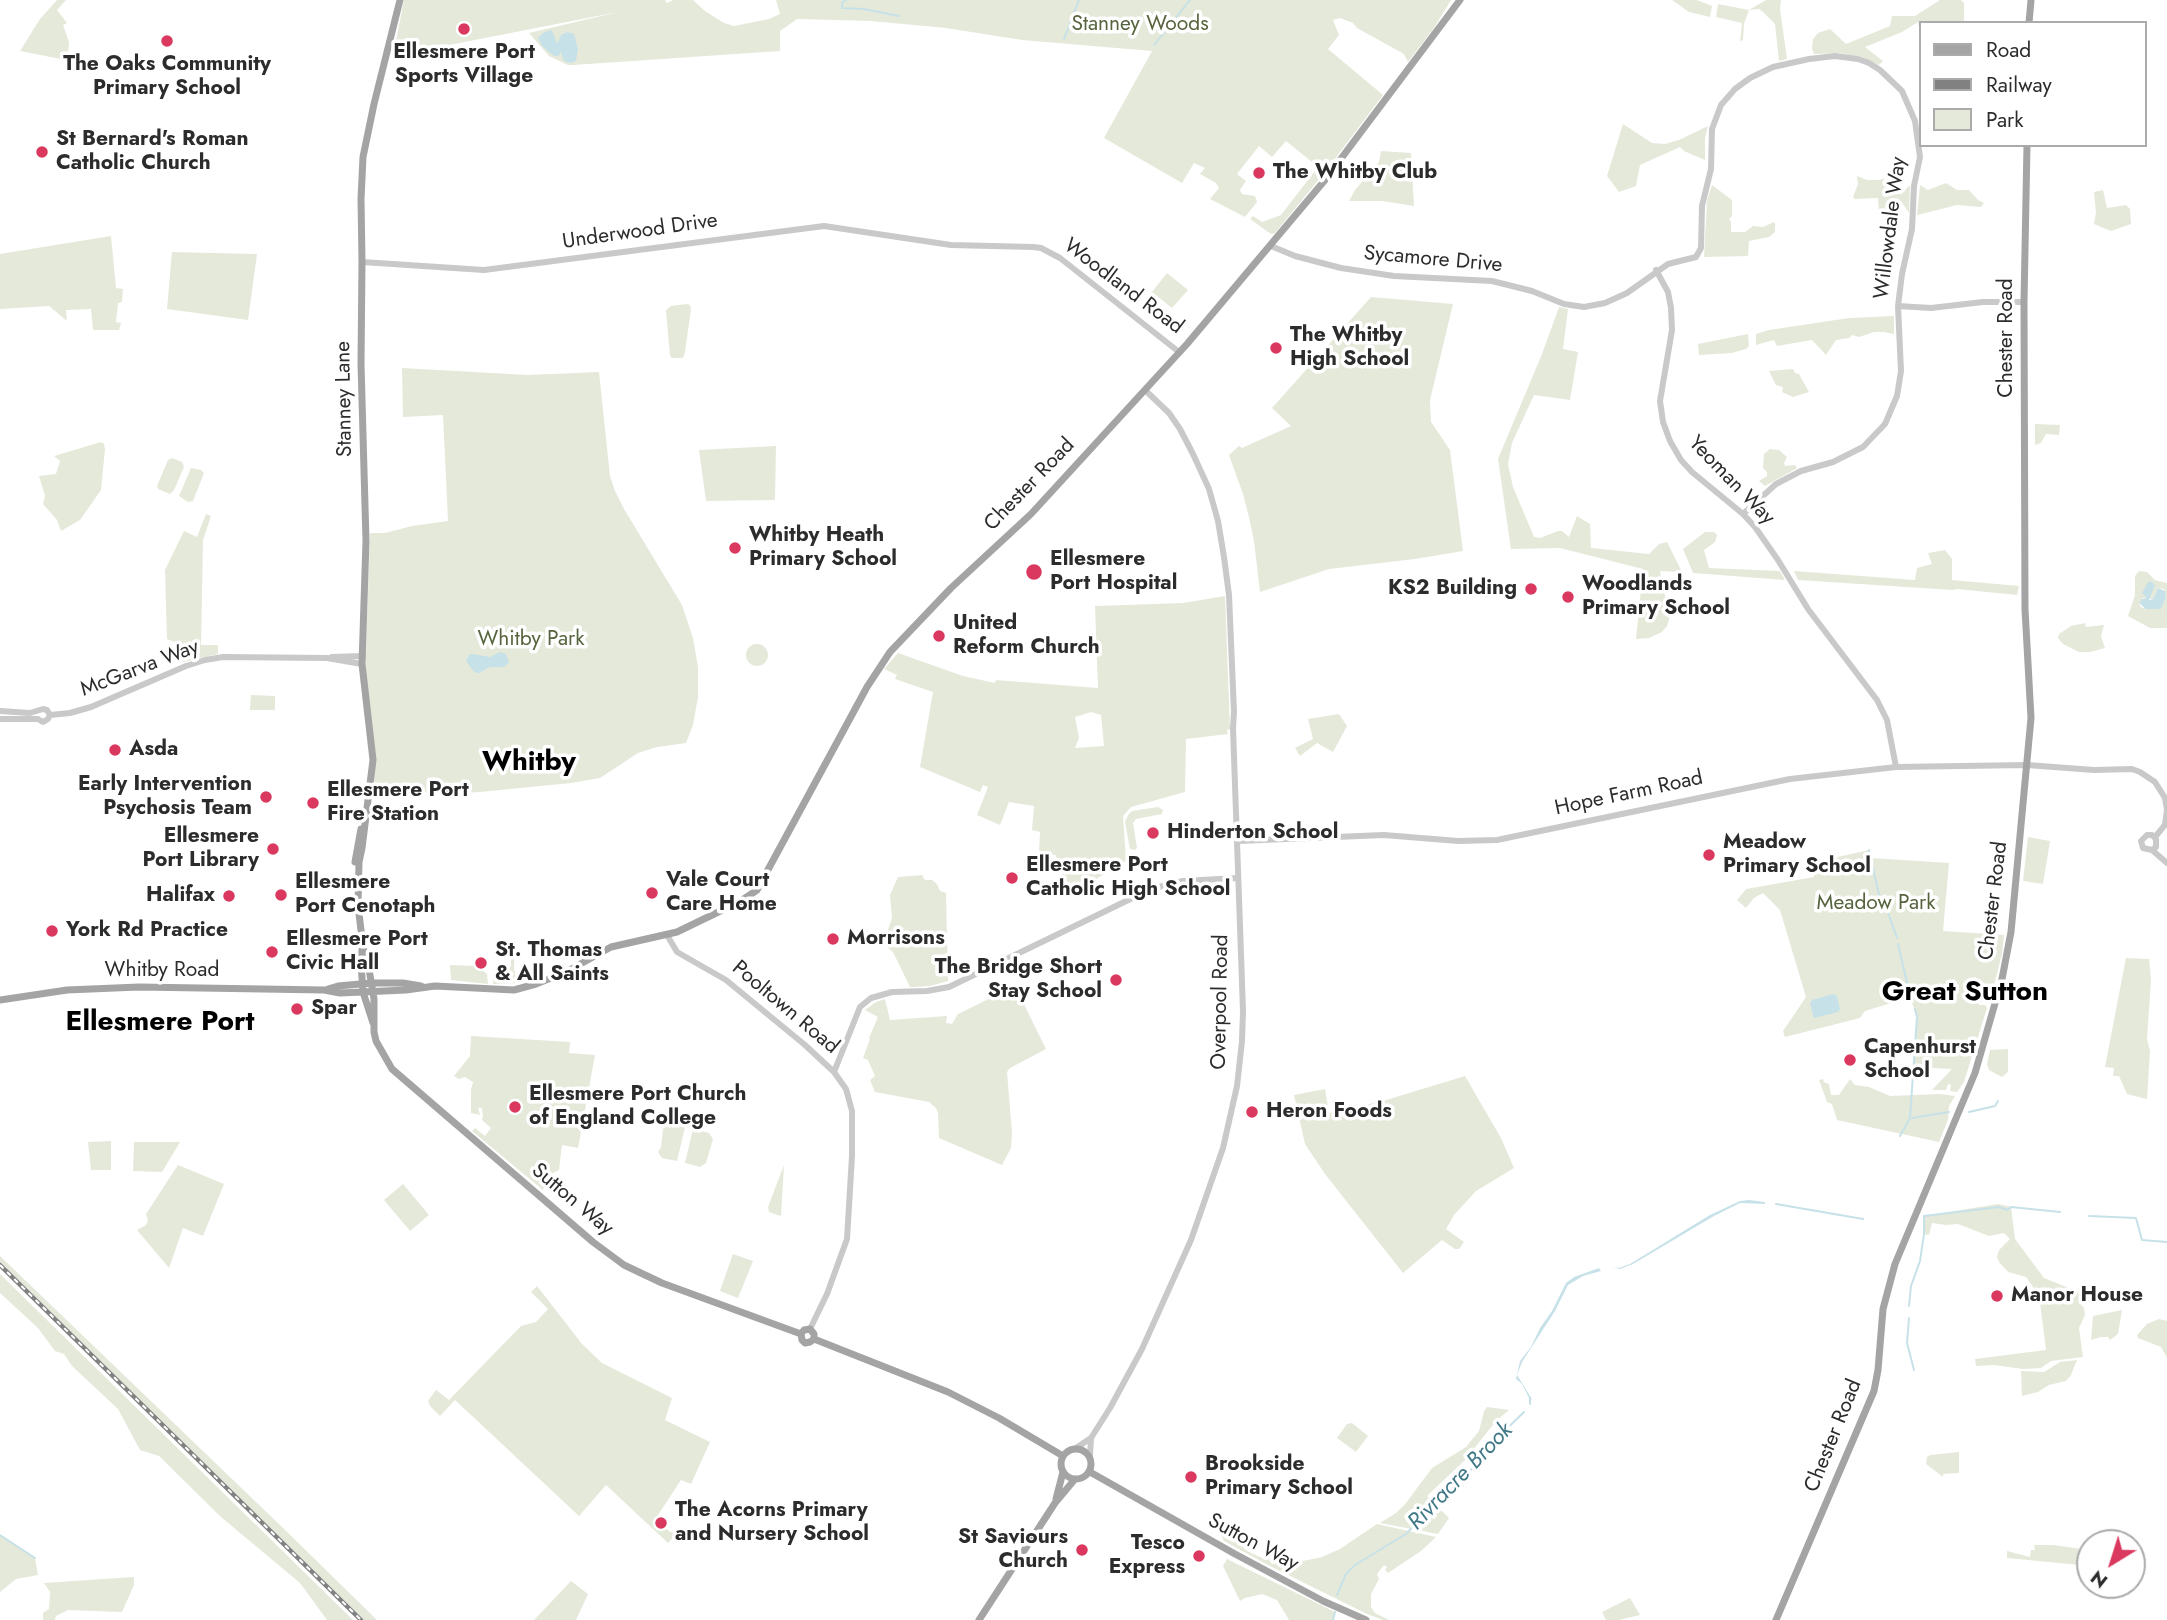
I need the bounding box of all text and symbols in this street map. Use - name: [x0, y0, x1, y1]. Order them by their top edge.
- park label: Stanney Woods: [1071, 12, 1209, 38]
- marker: Ellesmere Port Sports Village: [456, 21, 472, 37]
- legend: [1918, 21, 2146, 147]
- marker: The Oaks Community Primary School: [159, 33, 175, 49]
- text: Road: [1986, 35, 2031, 65]
- place label: Ellesmere Port Sports Village: [393, 40, 535, 90]
- place label: The Oaks Community Primary School: [63, 52, 271, 102]
- text: Railway: [1986, 70, 2052, 100]
- text: Park: [1986, 105, 2023, 135]
- place label: St Bernard's Roman Catholic Church: [56, 127, 249, 177]
- marker: St Bernard's Roman Catholic Church: [34, 144, 50, 160]
- street label: Willowdale Way: [1870, 155, 1912, 301]
- place label: The Whitby Club: [1273, 160, 1437, 186]
- marker: The Whitby Club: [1251, 165, 1267, 181]
- street label: Underwood Drive: [561, 209, 719, 255]
- street label: Woodland Road: [1058, 234, 1188, 340]
- street label: Sycamore Drive: [1363, 241, 1503, 279]
- street label: Chester Road: [1994, 278, 2020, 398]
- place label: The Whitby High School: [1290, 323, 1409, 373]
- marker: The Whitby High School: [1268, 340, 1284, 356]
- street label: Stanney Lane: [331, 341, 359, 457]
- street label: Yeoman Way: [1682, 431, 1780, 531]
- street label: Chester Road: [979, 433, 1081, 537]
- place label: Whitby Heath Primary School: [749, 523, 897, 573]
- marker: Whitby Heath Primary School: [727, 540, 743, 556]
- place label: Ellesmere Port Hospital: [1050, 547, 1177, 597]
- marker: Ellesmere Port Hospital: [1024, 562, 1044, 582]
- place label: Woodlands Primary School: [1582, 572, 1730, 622]
- place label: KS2 Building: [1388, 576, 1517, 602]
- marker: KS2 Building: [1523, 581, 1539, 597]
- marker: Woodlands Primary School: [1560, 589, 1576, 605]
- place label: United Reform Church: [953, 611, 1100, 661]
- park label: Whitby Park: [478, 627, 584, 653]
- marker: United Reform Church: [931, 628, 947, 644]
- street label: McGarva Way: [77, 635, 203, 703]
- place label: Asda: [129, 737, 178, 763]
- marker: Asda: [107, 742, 123, 758]
- district label: Whitby: [482, 746, 576, 780]
- street label: Hope Farm Road: [1553, 766, 1705, 822]
- place label: Early Intervention Psychosis Team: [78, 772, 252, 822]
- place label: Ellesmere Port Fire Station: [327, 778, 469, 828]
- marker: Early Intervention Psychosis Team: [258, 789, 274, 805]
- marker: Ellesmere Port Fire Station: [305, 795, 321, 811]
- place label: Hinderton School: [1167, 820, 1338, 846]
- place label: Ellesmere Port Library: [143, 824, 259, 874]
- marker: Hinderton School: [1145, 825, 1161, 841]
- place label: Meadow Primary School: [1723, 830, 1871, 880]
- street label: Chester Road: [1974, 840, 2014, 962]
- marker: Ellesmere Port Library: [265, 841, 281, 857]
- marker: Meadow Primary School: [1701, 847, 1717, 863]
- place label: Ellesmere Port Catholic High School: [1026, 853, 1230, 903]
- place label: Vale Court Care Home: [666, 868, 777, 918]
- place label: Ellesmere Port Cenotaph: [295, 870, 436, 920]
- marker: Ellesmere Port Catholic High School: [1004, 870, 1020, 886]
- place label: Halifax: [146, 883, 215, 909]
- marker: Vale Court Care Home: [644, 885, 660, 901]
- marker: Ellesmere Port Cenotaph: [273, 887, 289, 903]
- marker: Halifax: [221, 888, 237, 904]
- park label: Meadow Park: [1816, 891, 1936, 917]
- place label: York Rd Practice: [66, 918, 228, 944]
- marker: York Rd Practice: [44, 923, 60, 939]
- place label: Morrisons: [847, 926, 945, 952]
- place label: Ellesmere Port Civic Hall: [286, 927, 428, 977]
- marker: Morrisons: [825, 931, 841, 947]
- street label: Overpool Road: [1207, 934, 1235, 1070]
- place label: St. Thomas & All Saints: [495, 938, 609, 988]
- marker: Ellesmere Port Civic Hall: [264, 944, 280, 960]
- marker: St. Thomas & All Saints: [473, 955, 489, 971]
- place label: The Bridge Short Stay School: [935, 955, 1102, 1005]
- street label: Pooltown Road: [726, 956, 844, 1060]
- street label: Whitby Road: [105, 958, 219, 984]
- marker: The Bridge Short Stay School: [1108, 972, 1124, 988]
- district label: Great Sutton: [1882, 976, 2048, 1010]
- place label: Spar: [311, 996, 357, 1022]
- marker: Spar: [289, 1001, 305, 1017]
- district label: Ellesmere Port: [66, 1006, 254, 1040]
- place label: Capenhurst School: [1864, 1035, 1976, 1085]
- marker: Capenhurst School: [1842, 1052, 1858, 1068]
- place label: Ellesmere Port Church of England College: [529, 1082, 746, 1132]
- marker: Ellesmere Port Church of England College: [507, 1099, 523, 1115]
- place label: Heron Foods: [1266, 1099, 1392, 1125]
- marker: Heron Foods: [1244, 1104, 1260, 1120]
- street label: Sutton Way: [526, 1158, 618, 1242]
- place label: Manor House: [2011, 1283, 2143, 1309]
- marker: Manor House: [1989, 1288, 2005, 1304]
- street label: Chester Road: [1800, 1376, 1868, 1496]
- water label: Rivracre Brook: [1403, 1417, 1519, 1537]
- place label: Brookside Primary School: [1205, 1452, 1353, 1502]
- marker: Brookside Primary School: [1183, 1469, 1199, 1485]
- place label: The Acorns Primary and Nursery School: [675, 1498, 869, 1548]
- street label: Sutton Way: [1203, 1509, 1303, 1577]
- marker: The Acorns Primary and Nursery School: [653, 1515, 669, 1531]
- place label: St Saviours Church: [958, 1525, 1068, 1575]
- north arrow: [2076, 1529, 2146, 1599]
- place label: Tesco Express: [1109, 1531, 1185, 1581]
- marker: St Saviours Church: [1074, 1542, 1090, 1558]
- marker: Tesco Express: [1191, 1548, 1207, 1564]
- text: N: [2085, 1564, 2113, 1595]

